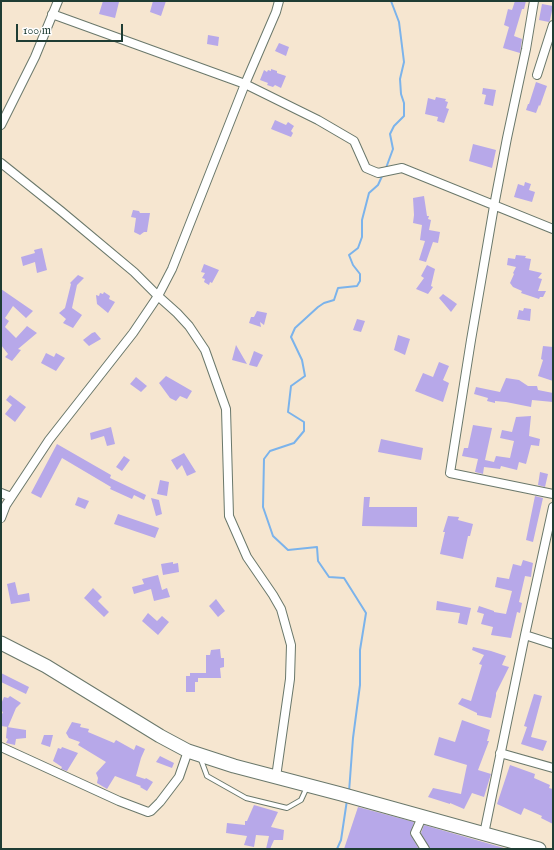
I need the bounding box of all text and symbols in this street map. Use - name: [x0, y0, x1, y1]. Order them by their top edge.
- scale bar: [18, 16, 125, 42]
- text: 100 m: [23, 23, 51, 38]

